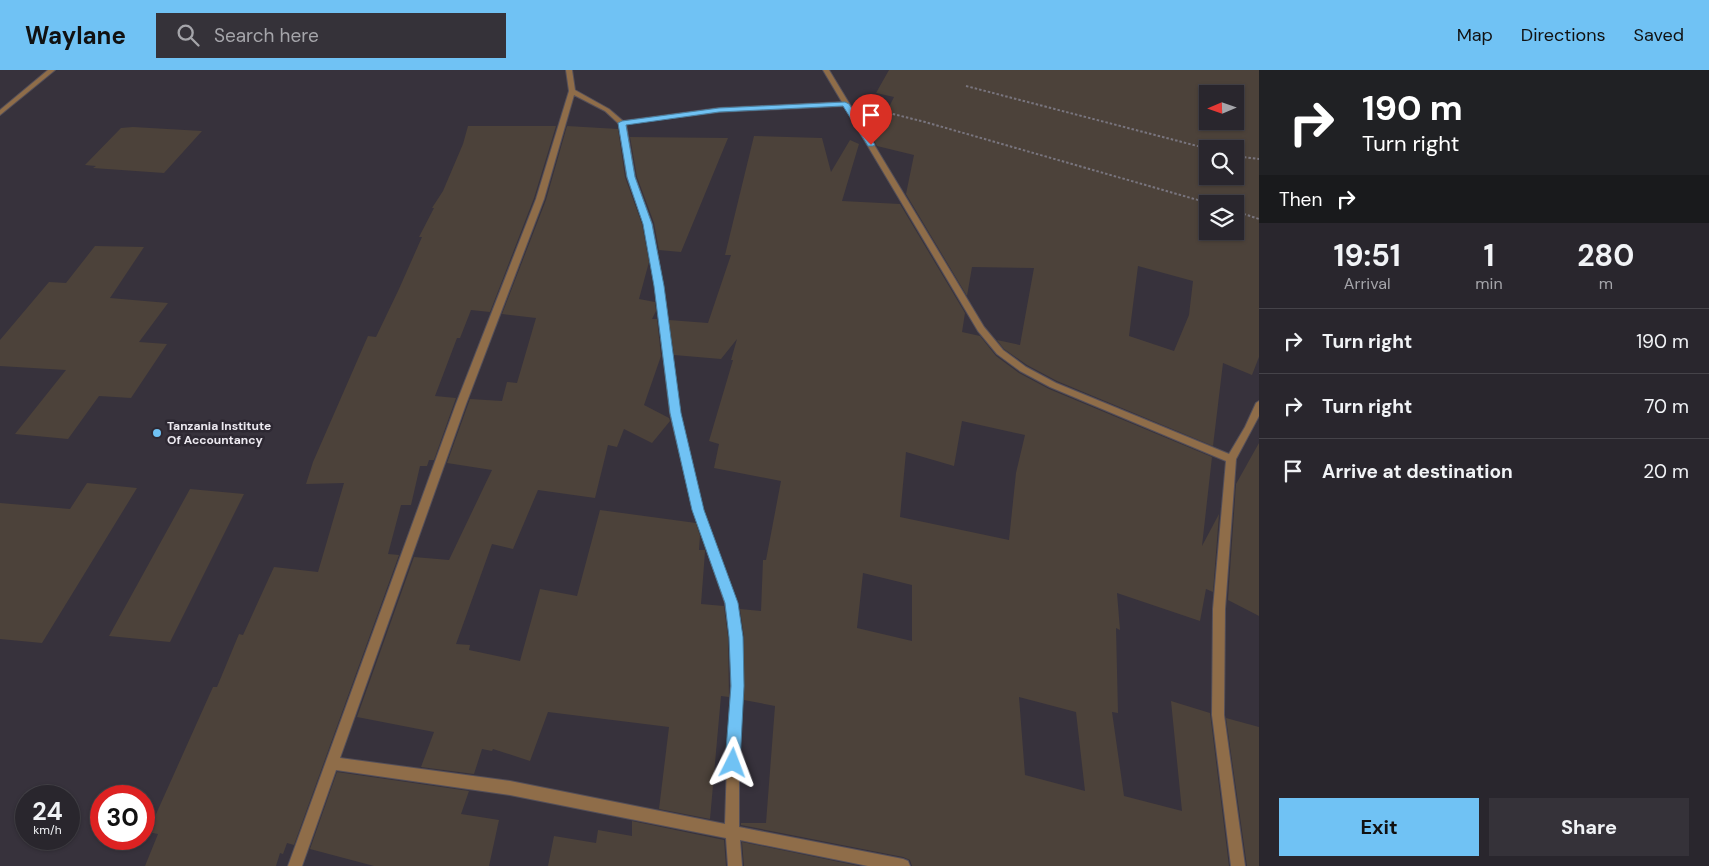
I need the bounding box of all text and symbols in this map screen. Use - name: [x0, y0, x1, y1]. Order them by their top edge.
- search box: [156, 13, 506, 58]
- text: Waylane: [25, 20, 126, 51]
- icon: search: [174, 21, 202, 49]
- text: Search here: [214, 23, 319, 48]
- text: Map: [1457, 23, 1493, 47]
- text: Directions: [1521, 23, 1606, 47]
- text: Saved: [1634, 23, 1684, 47]
- north arrow: [1199, 85, 1244, 130]
- map controls: [1199, 85, 1244, 240]
- text: 190 m: [1362, 85, 1463, 131]
- icon: right: [1279, 90, 1344, 155]
- pin: [850, 94, 892, 145]
- icon: arrive: [857, 101, 885, 129]
- text: Turn right: [1362, 129, 1459, 158]
- button: search: [1199, 140, 1244, 185]
- icon: right: [1332, 185, 1360, 213]
- text: Then: [1279, 187, 1322, 212]
- button: layers: [1199, 195, 1244, 240]
- text: 19:51: [1334, 236, 1401, 275]
- text: 1: [1484, 236, 1494, 275]
- text: 280: [1577, 236, 1634, 275]
- text: Arrival: [1344, 273, 1390, 294]
- text: min: [1475, 273, 1503, 294]
- text: m: [1599, 273, 1613, 294]
- icon: right: [1279, 327, 1307, 355]
- text: Turn right: [1322, 329, 1412, 354]
- text: 190 m: [1636, 329, 1689, 354]
- icon: right: [1279, 392, 1307, 420]
- text: Turn right: [1322, 394, 1412, 419]
- text: 70 m: [1644, 394, 1689, 419]
- place label: Tanzania Institute Of Accountancy: [167, 418, 271, 448]
- marker: Tanzania Institute Of Accountancy: [151, 427, 163, 439]
- icon: arrive: [1279, 457, 1307, 485]
- text: Arrive at destination: [1322, 459, 1513, 484]
- text: 20 m: [1643, 459, 1689, 484]
- position arrow: [706, 736, 758, 788]
- speed limit sign: 30: [90, 785, 155, 850]
- text: 24: [32, 795, 63, 828]
- button: Exit: [1279, 798, 1479, 856]
- button: Share: [1489, 798, 1689, 856]
- text: km/h: [33, 822, 62, 838]

